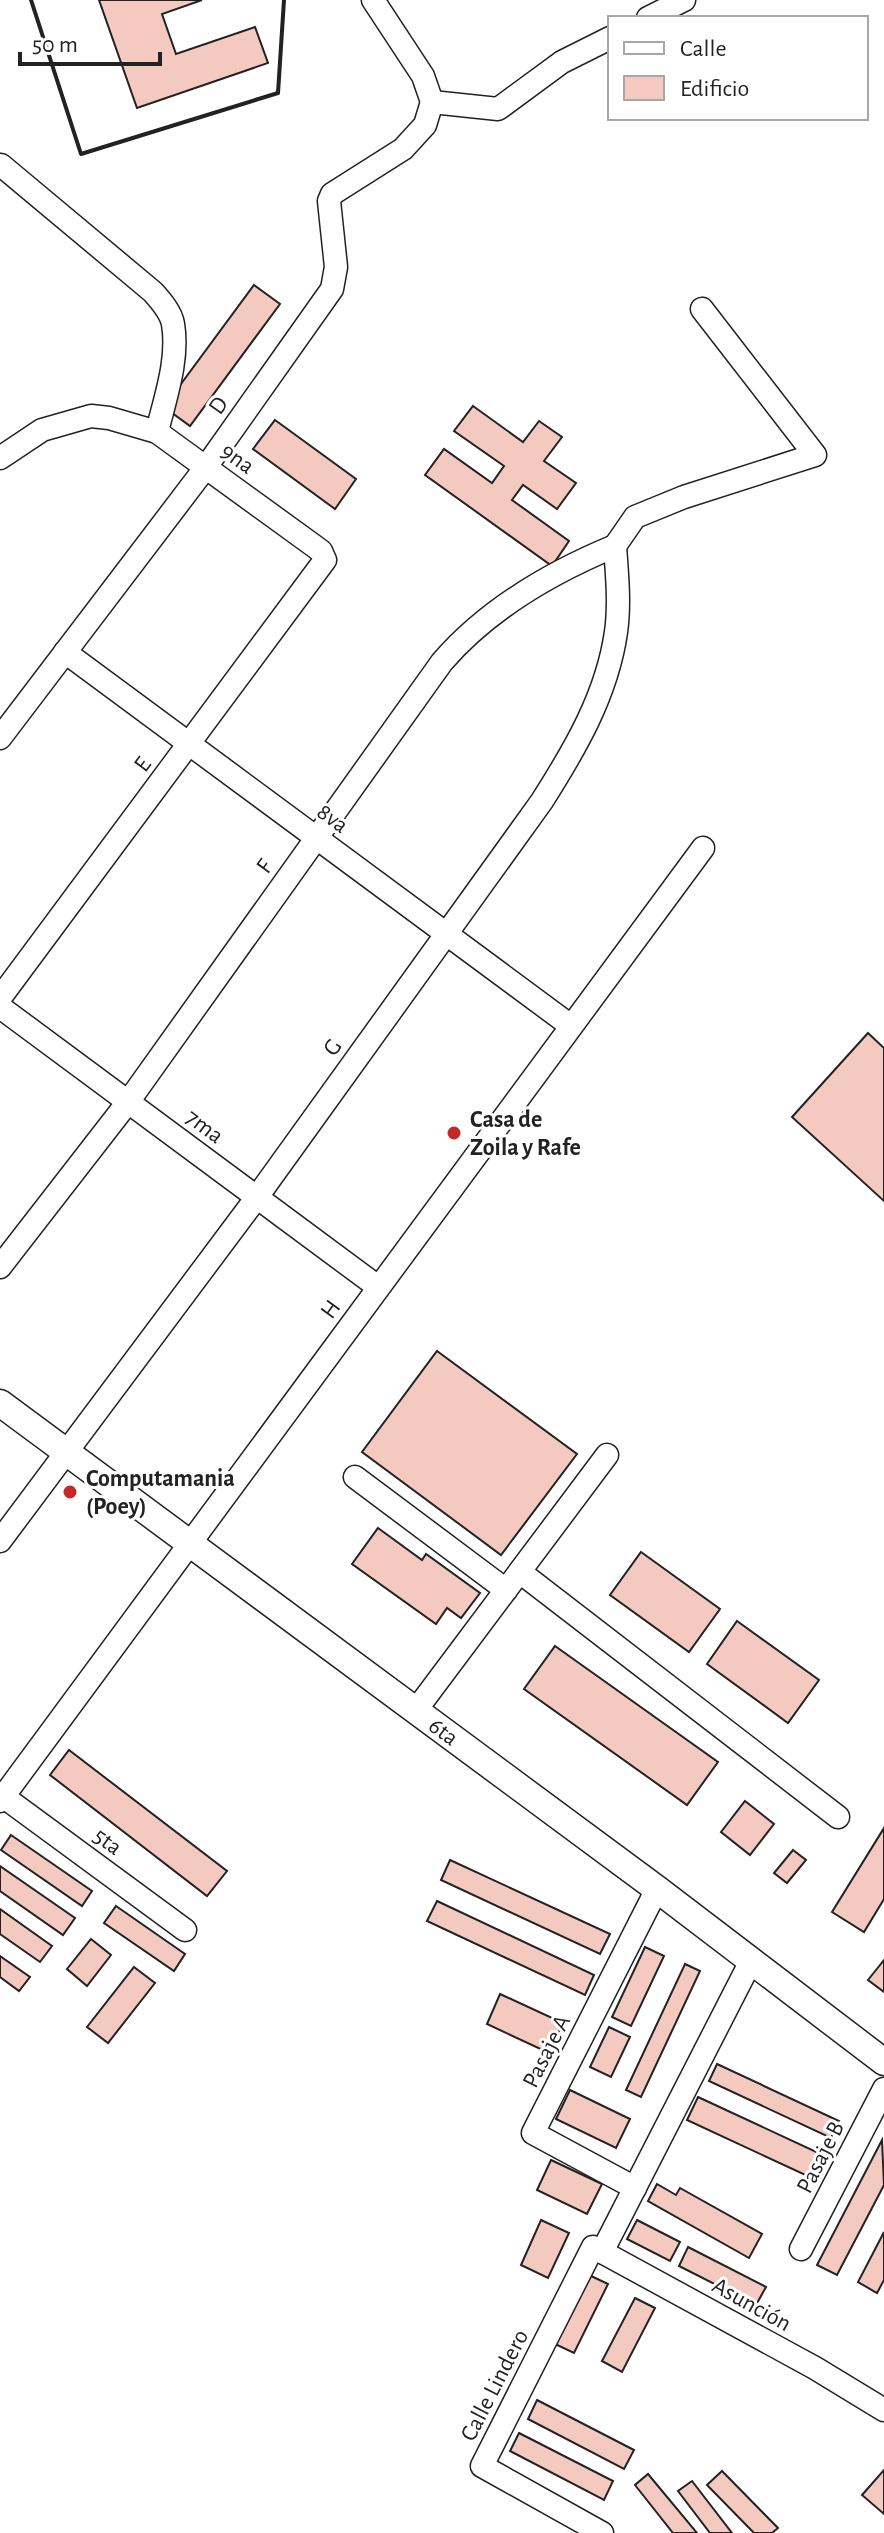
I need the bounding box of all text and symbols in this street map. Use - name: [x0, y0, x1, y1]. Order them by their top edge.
- scale bar: [20, 16, 160, 66]
- legend: [608, 16, 868, 120]
- text: 50 m: [32, 33, 78, 57]
- text: Calle: [680, 37, 727, 61]
- text: Edificio: [680, 77, 749, 101]
- street label: D: [205, 392, 233, 419]
- street label: 9na: [216, 439, 259, 479]
- street label: E: [130, 752, 156, 776]
- street label: 8va: [312, 800, 353, 838]
- street label: F: [252, 855, 278, 878]
- street label: G: [319, 1035, 347, 1060]
- street label: 7ma: [181, 1105, 228, 1149]
- place label: Casa de Zoila y Rafe: [470, 1108, 581, 1160]
- marker: Casa de Zoila y Rafe: [445, 1124, 463, 1142]
- street label: H: [316, 1296, 345, 1323]
- place label: Computamania (Poey): [86, 1467, 235, 1519]
- marker: Computamania (Poey): [61, 1483, 79, 1501]
- street label: 6ta: [424, 1714, 462, 1751]
- street label: 5ta: [89, 1824, 126, 1860]
- street label: Pasaje A: [518, 2011, 575, 2092]
- street label: Pasaje B: [793, 2118, 849, 2197]
- street label: Asunción: [708, 2274, 795, 2336]
- street label: Calle Lindero: [457, 2326, 533, 2445]

